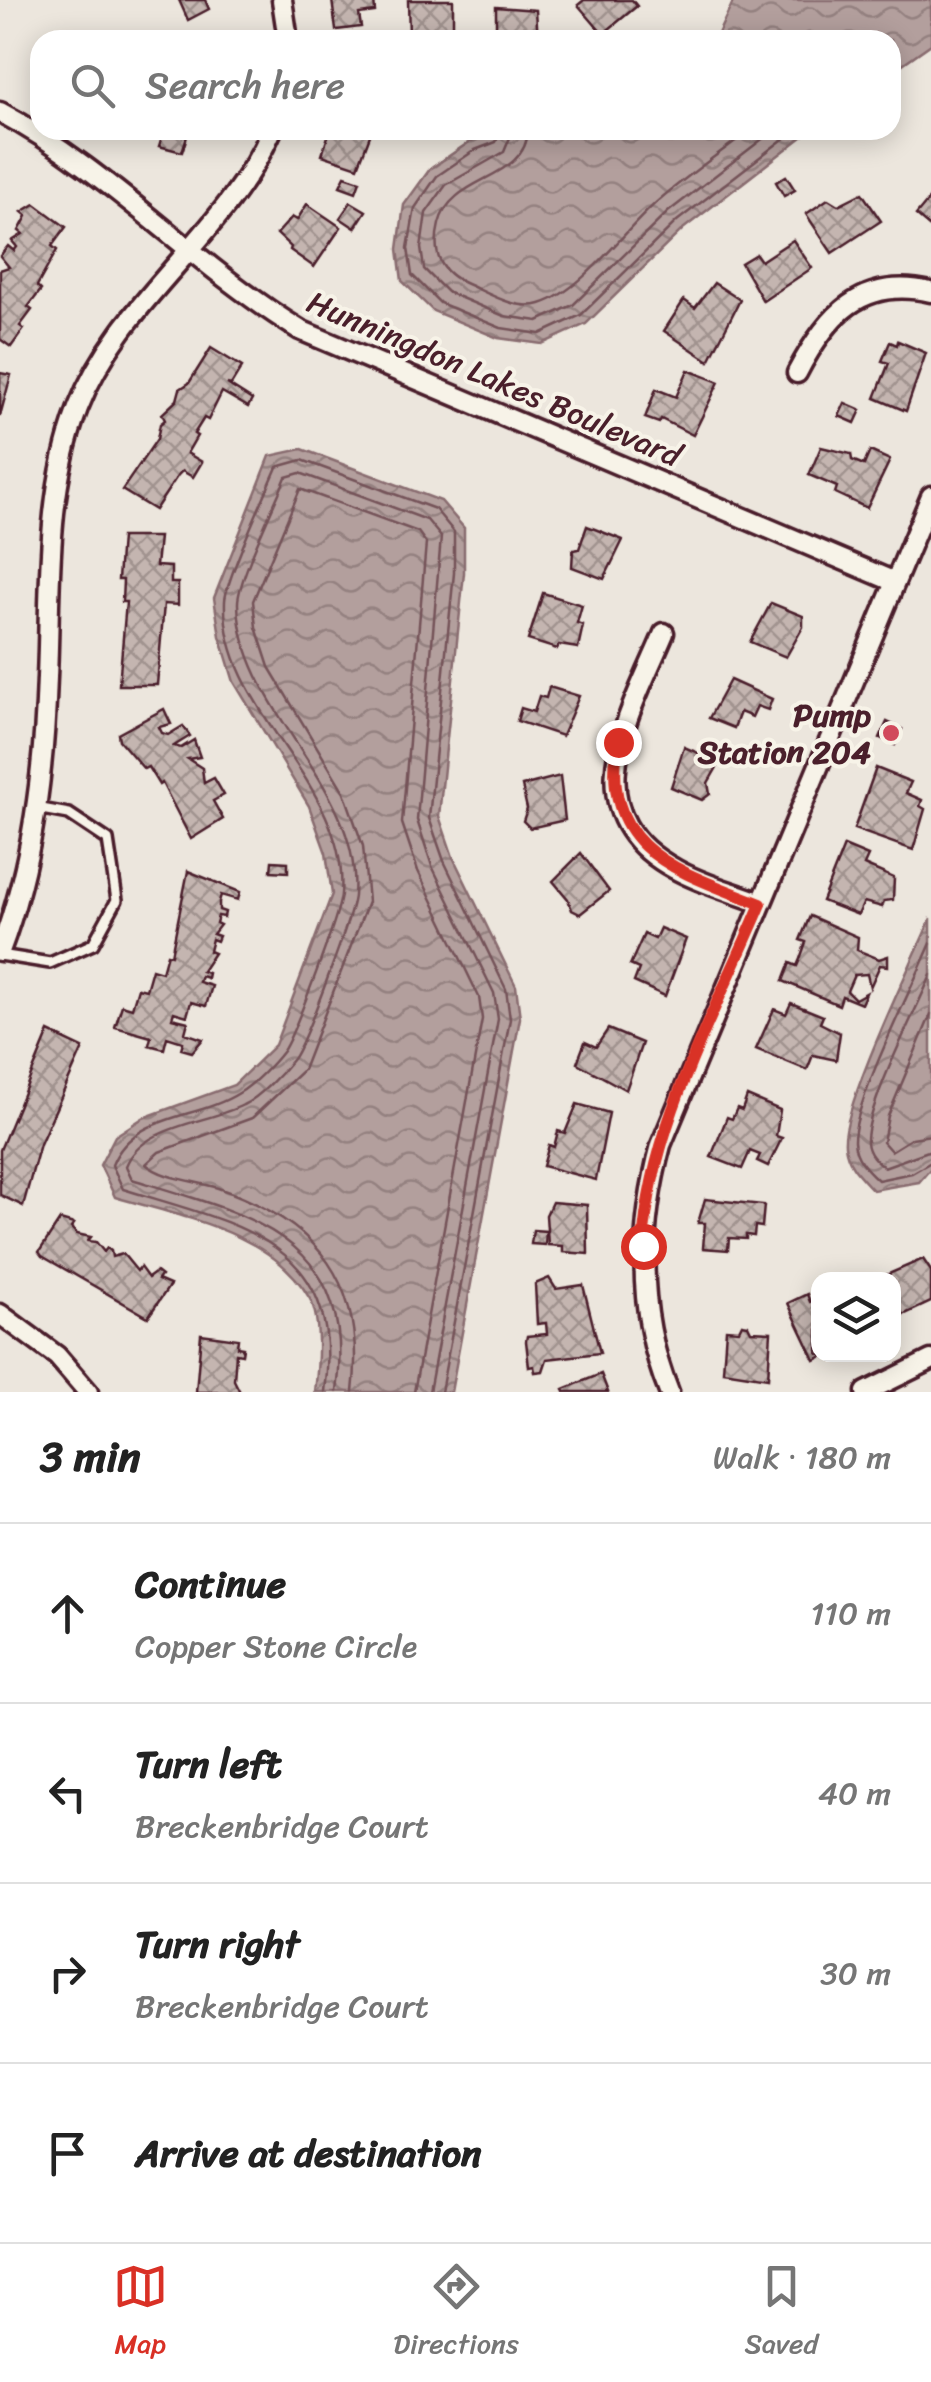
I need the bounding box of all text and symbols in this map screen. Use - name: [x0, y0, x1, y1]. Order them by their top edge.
- search box: [30, 30, 901, 140]
- text: Search here: [145, 52, 345, 119]
- icon: search: [65, 58, 120, 113]
- street label: Hunningdon Lakes Boulevard: [298, 274, 692, 485]
- place label: Pump Station 204: [697, 687, 871, 781]
- route end: [596, 720, 642, 766]
- marker: Pump Station 204: [880, 722, 902, 744]
- route start: [621, 1224, 667, 1270]
- map controls: [811, 1272, 901, 1362]
- button: layers: [811, 1272, 901, 1362]
- text: 3 min: [40, 1420, 140, 1494]
- text: Walk · 180 m: [713, 1429, 891, 1486]
- text: Continue: [135, 1551, 286, 1618]
- text: 110 m: [810, 1585, 891, 1642]
- icon: ahead: [40, 1586, 95, 1641]
- text: Copper Stone Circle: [135, 1618, 417, 1675]
- text: Turn left: [135, 1731, 281, 1798]
- text: 40 m: [818, 1765, 891, 1822]
- icon: left: [40, 1766, 95, 1821]
- text: Breckenbridge Court: [135, 1798, 429, 1855]
- text: Turn right: [135, 1911, 300, 1978]
- text: 30 m: [820, 1945, 891, 2002]
- icon: right: [40, 1946, 95, 2001]
- text: Breckenbridge Court: [135, 1978, 429, 2035]
- text: Arrive at destination: [135, 2120, 482, 2187]
- icon: arrive: [40, 2126, 95, 2181]
- tab: Map: [113, 2259, 168, 2368]
- tab: Directions: [393, 2259, 519, 2368]
- tab: Saved: [744, 2259, 818, 2368]

